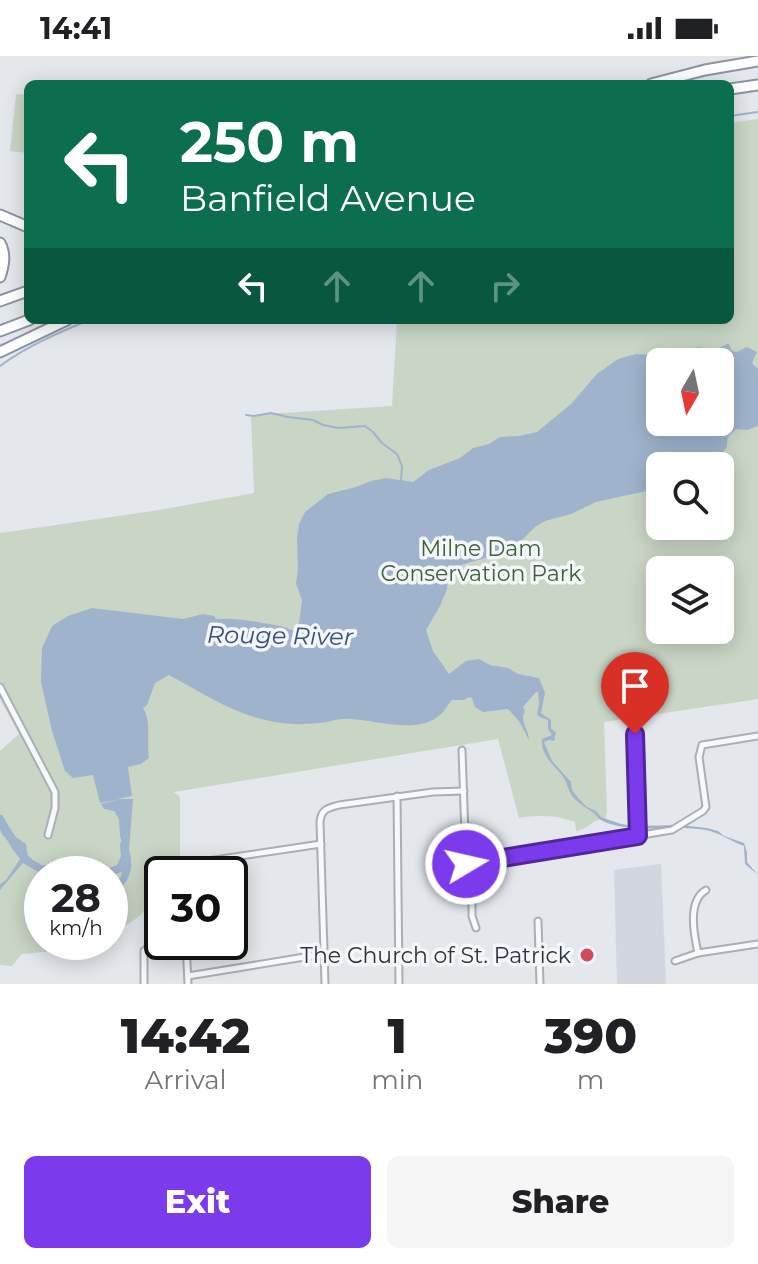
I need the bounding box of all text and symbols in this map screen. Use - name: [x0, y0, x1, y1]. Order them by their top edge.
- text: 14:41: [40, 10, 112, 47]
- text: 250 m: [180, 108, 359, 176]
- icon: left: [48, 112, 152, 216]
- text: Banfield Avenue: [180, 176, 476, 220]
- icon: left: [231, 264, 275, 308]
- icon: ahead: [315, 264, 359, 308]
- icon: ahead: [399, 264, 443, 308]
- icon: right: [483, 264, 527, 308]
- north arrow: [646, 348, 734, 436]
- map controls: [646, 348, 734, 644]
- button: search: [646, 452, 734, 540]
- park label: Milne Dam Conservation Park: [381, 535, 582, 587]
- button: layers: [646, 556, 734, 644]
- water label: Rouge River: [207, 620, 355, 651]
- pin: [601, 652, 669, 734]
- icon: arrive: [613, 664, 657, 708]
- position arrow: [424, 822, 508, 906]
- speed limit sign: 30: [144, 856, 248, 960]
- text: 28: [51, 873, 101, 922]
- text: km/h: [49, 916, 103, 940]
- place label: The Church of St. Patrick: [300, 942, 572, 969]
- marker: The Church of St. Patrick: [578, 946, 596, 964]
- text: 14:42: [121, 1007, 250, 1065]
- text: 1: [387, 1007, 407, 1065]
- text: 390: [544, 1007, 637, 1065]
- text: Arrival: [145, 1064, 227, 1096]
- text: min: [371, 1064, 423, 1096]
- text: m: [577, 1064, 604, 1096]
- button: Exit: [24, 1156, 371, 1248]
- button: Share: [387, 1156, 734, 1248]

